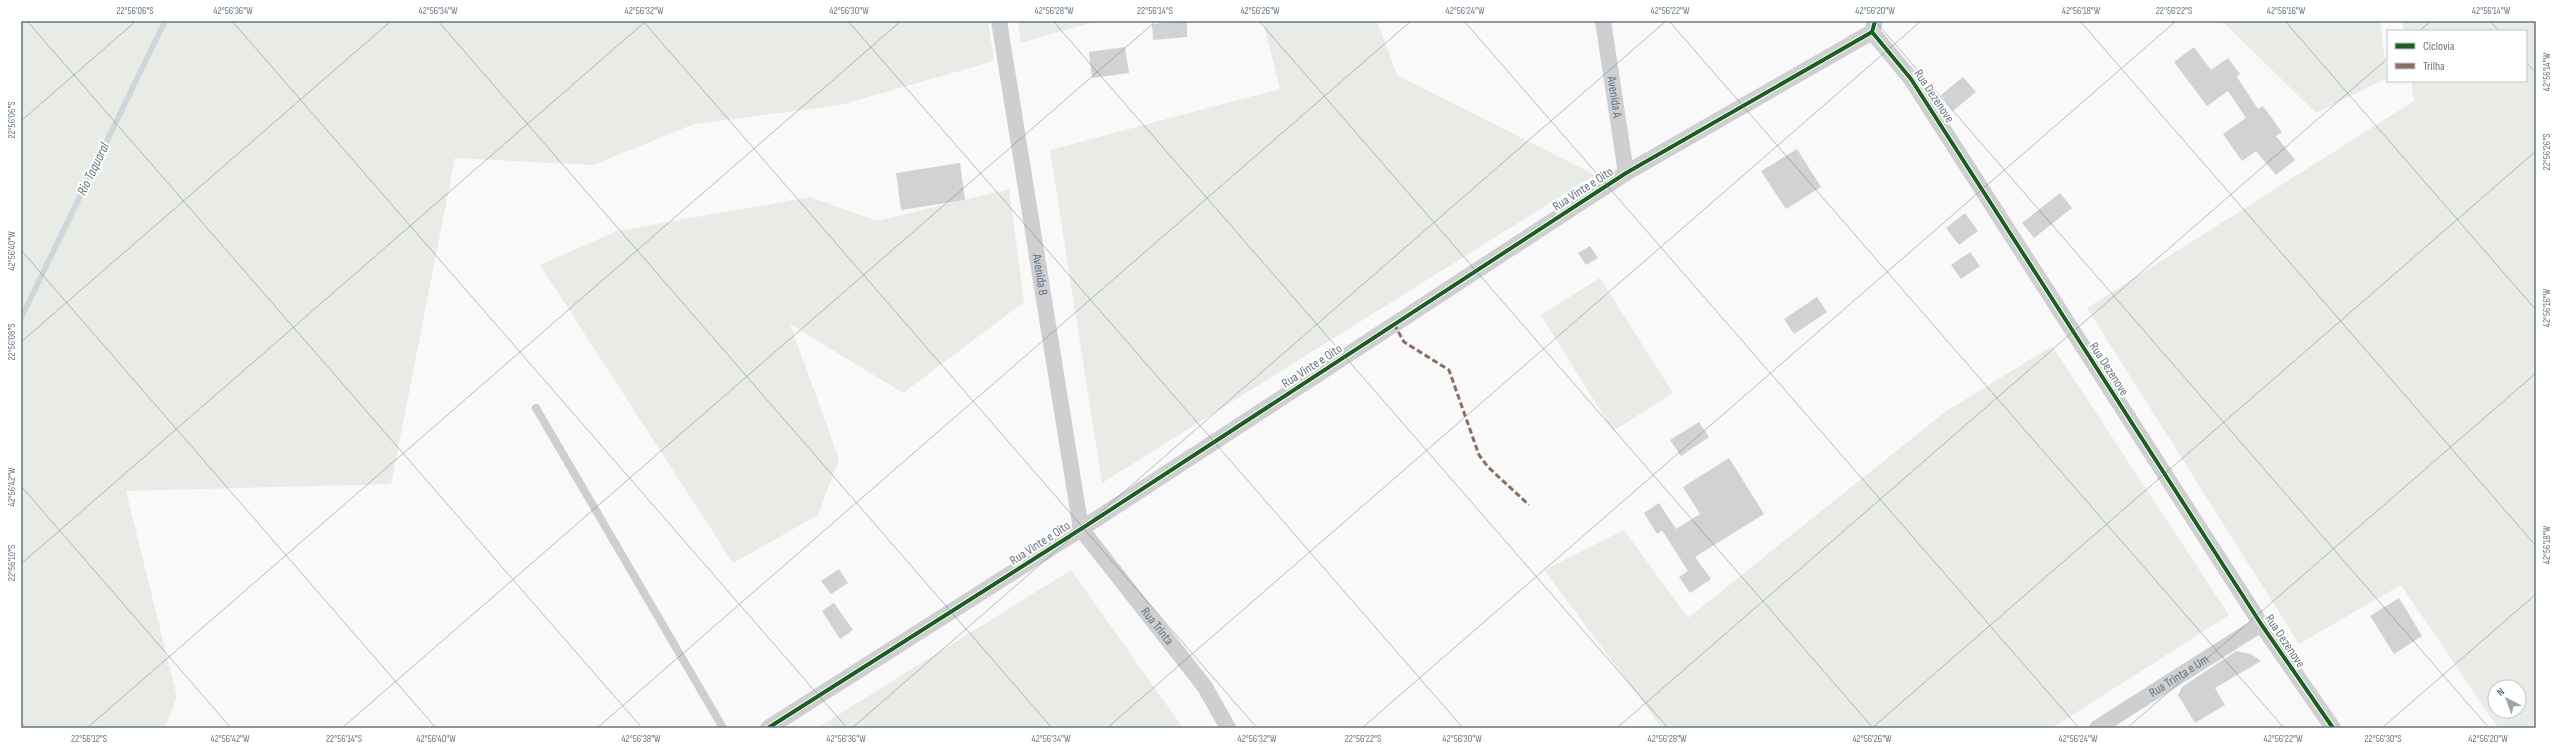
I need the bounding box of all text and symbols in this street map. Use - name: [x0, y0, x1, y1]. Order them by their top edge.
- text: 22°56'06"S: [116, 5, 154, 17]
- text: 42°56'36"W: [213, 5, 253, 17]
- text: 42°56'34"W: [418, 5, 458, 17]
- text: 42°56'32"W: [624, 5, 664, 17]
- text: 42°56'30"W: [829, 5, 869, 17]
- text: 42°56'28"W: [1034, 5, 1074, 17]
- text: 22°56'14"S: [1137, 5, 1173, 17]
- text: 42°56'26"W: [1240, 5, 1280, 17]
- text: 42°56'24"W: [1446, 5, 1485, 17]
- text: 42°56'22"W: [1651, 5, 1690, 17]
- text: 42°56'20"W: [1855, 5, 1895, 17]
- text: 42°56'18"W: [2062, 5, 2101, 17]
- text: 22°56'22"S: [2156, 5, 2192, 17]
- text: 42°56'16"W: [2267, 5, 2306, 17]
- text: 42°56'14"W: [2472, 5, 2511, 17]
- legend: [2387, 30, 2527, 82]
- text: Ciclovia: [2423, 39, 2455, 54]
- text: 42°56'14"W: [2541, 52, 2553, 91]
- text: Trilha: [2423, 59, 2445, 74]
- street label: Rua Dezenove: [1910, 66, 1958, 126]
- street label: Avenida A: [1603, 74, 1626, 119]
- text: 22°56'06"S: [6, 101, 18, 139]
- text: 22°56'26"S: [2541, 134, 2553, 170]
- water label: Rio Taquaral: [73, 140, 113, 198]
- street label: Rua Vinte e Oito: [1550, 164, 1616, 214]
- text: 42°56'40"W: [6, 231, 18, 271]
- street label: Avenida B: [1029, 252, 1051, 297]
- text: 42°56'16"W: [2541, 288, 2553, 327]
- text: 22°56'08"S: [6, 323, 18, 361]
- street label: Rua Dezenove: [2086, 339, 2132, 399]
- street label: Rua Vinte e Oito: [1279, 341, 1345, 391]
- text: 42°56'42"W: [6, 467, 18, 507]
- street label: Rua Vinte e Oito: [1007, 518, 1073, 568]
- text: 42°56'18"W: [2541, 525, 2553, 564]
- text: 22°56'10"S: [6, 545, 18, 581]
- street label: Rua Trinta: [1137, 604, 1177, 648]
- street label: Rua Dezenove: [2261, 611, 2309, 671]
- street label: Rua Trinta e Um: [2146, 651, 2212, 701]
- north arrow: [2487, 679, 2527, 719]
- text: N: [2494, 685, 2507, 699]
- text: 22°56'12"S: [71, 733, 107, 745]
- text: 42°56'42"W: [210, 733, 250, 745]
- text: 22°56'14"S: [326, 733, 362, 745]
- text: 42°56'40"W: [416, 733, 456, 745]
- text: 42°56'38"W: [621, 733, 661, 745]
- text: 42°56'36"W: [826, 733, 866, 745]
- text: 42°56'34"W: [1031, 733, 1071, 745]
- text: 42°56'32"W: [1237, 733, 1277, 745]
- text: 22°56'22"S: [1345, 733, 1381, 745]
- text: 42°56'30"W: [1442, 733, 1482, 745]
- text: 42°56'28"W: [1647, 733, 1687, 745]
- text: 42°56'26"W: [1852, 733, 1892, 745]
- text: 42°56'24"W: [2059, 733, 2098, 745]
- text: 42°56'22"W: [2264, 733, 2303, 745]
- text: 22°56'30"S: [2364, 733, 2402, 745]
- text: 42°56'20"W: [2468, 733, 2508, 745]

